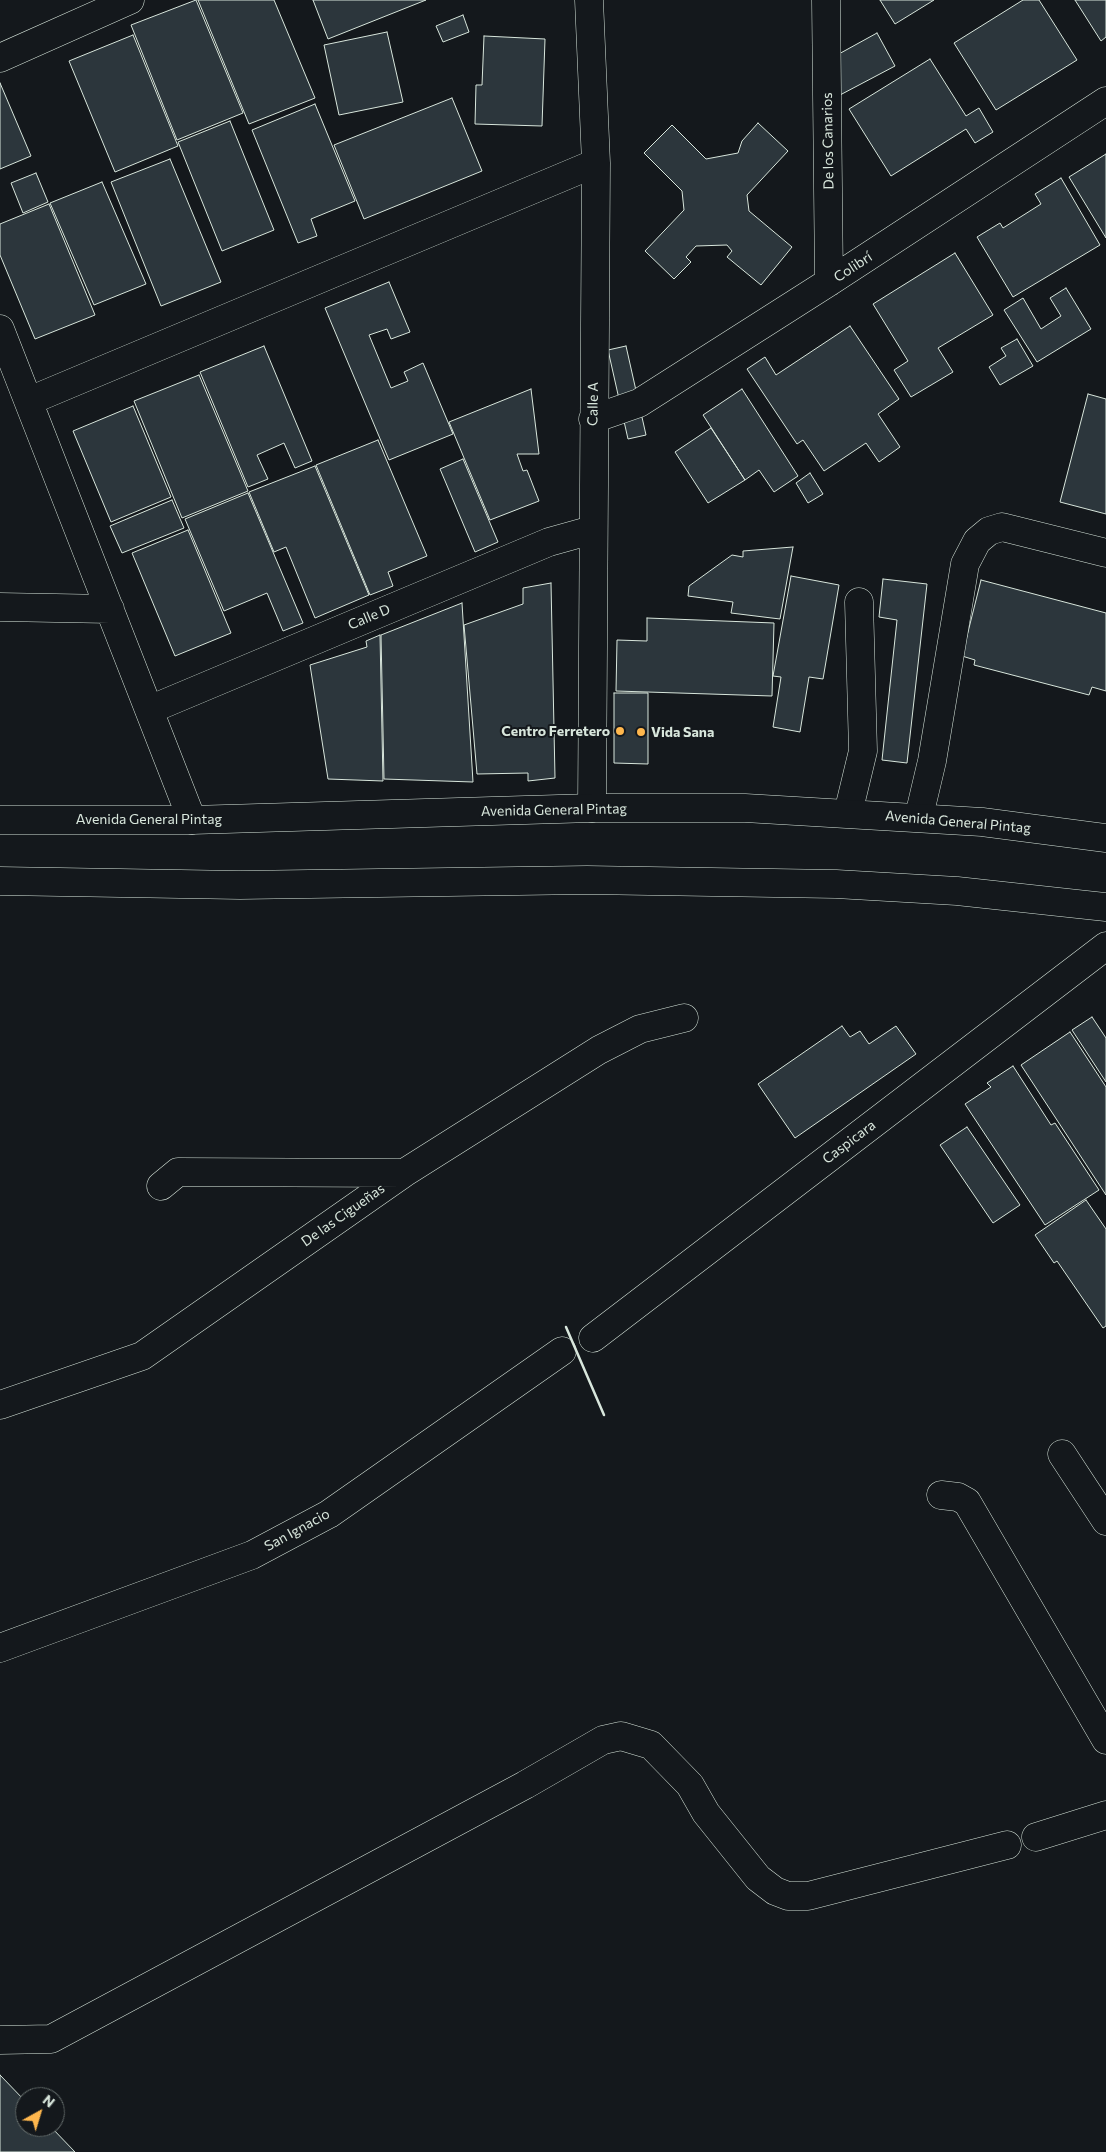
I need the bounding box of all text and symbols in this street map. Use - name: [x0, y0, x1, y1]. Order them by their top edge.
- street label: De los Canarios: [819, 92, 837, 190]
- street label: Colibrí: [831, 248, 875, 286]
- street label: Calle A: [584, 382, 602, 426]
- street label: Calle D: [345, 601, 393, 633]
- place label: Centro Ferretero: [501, 723, 610, 739]
- place label: Vida Sana: [651, 724, 714, 740]
- marker: Centro Ferretero: [614, 725, 626, 737]
- marker: Vida Sana: [635, 726, 647, 738]
- street label: Avenida General Pintag: [481, 800, 627, 820]
- street label: Avenida General Pintag: [884, 807, 1032, 837]
- street label: Avenida General Pintag: [76, 811, 222, 827]
- street label: Caspicara: [819, 1117, 879, 1167]
- street label: De las Cigueñas: [298, 1180, 388, 1250]
- street label: San Ignacio: [261, 1505, 333, 1555]
- north arrow: [15, 2087, 65, 2137]
- text: N: [40, 2091, 59, 2111]

